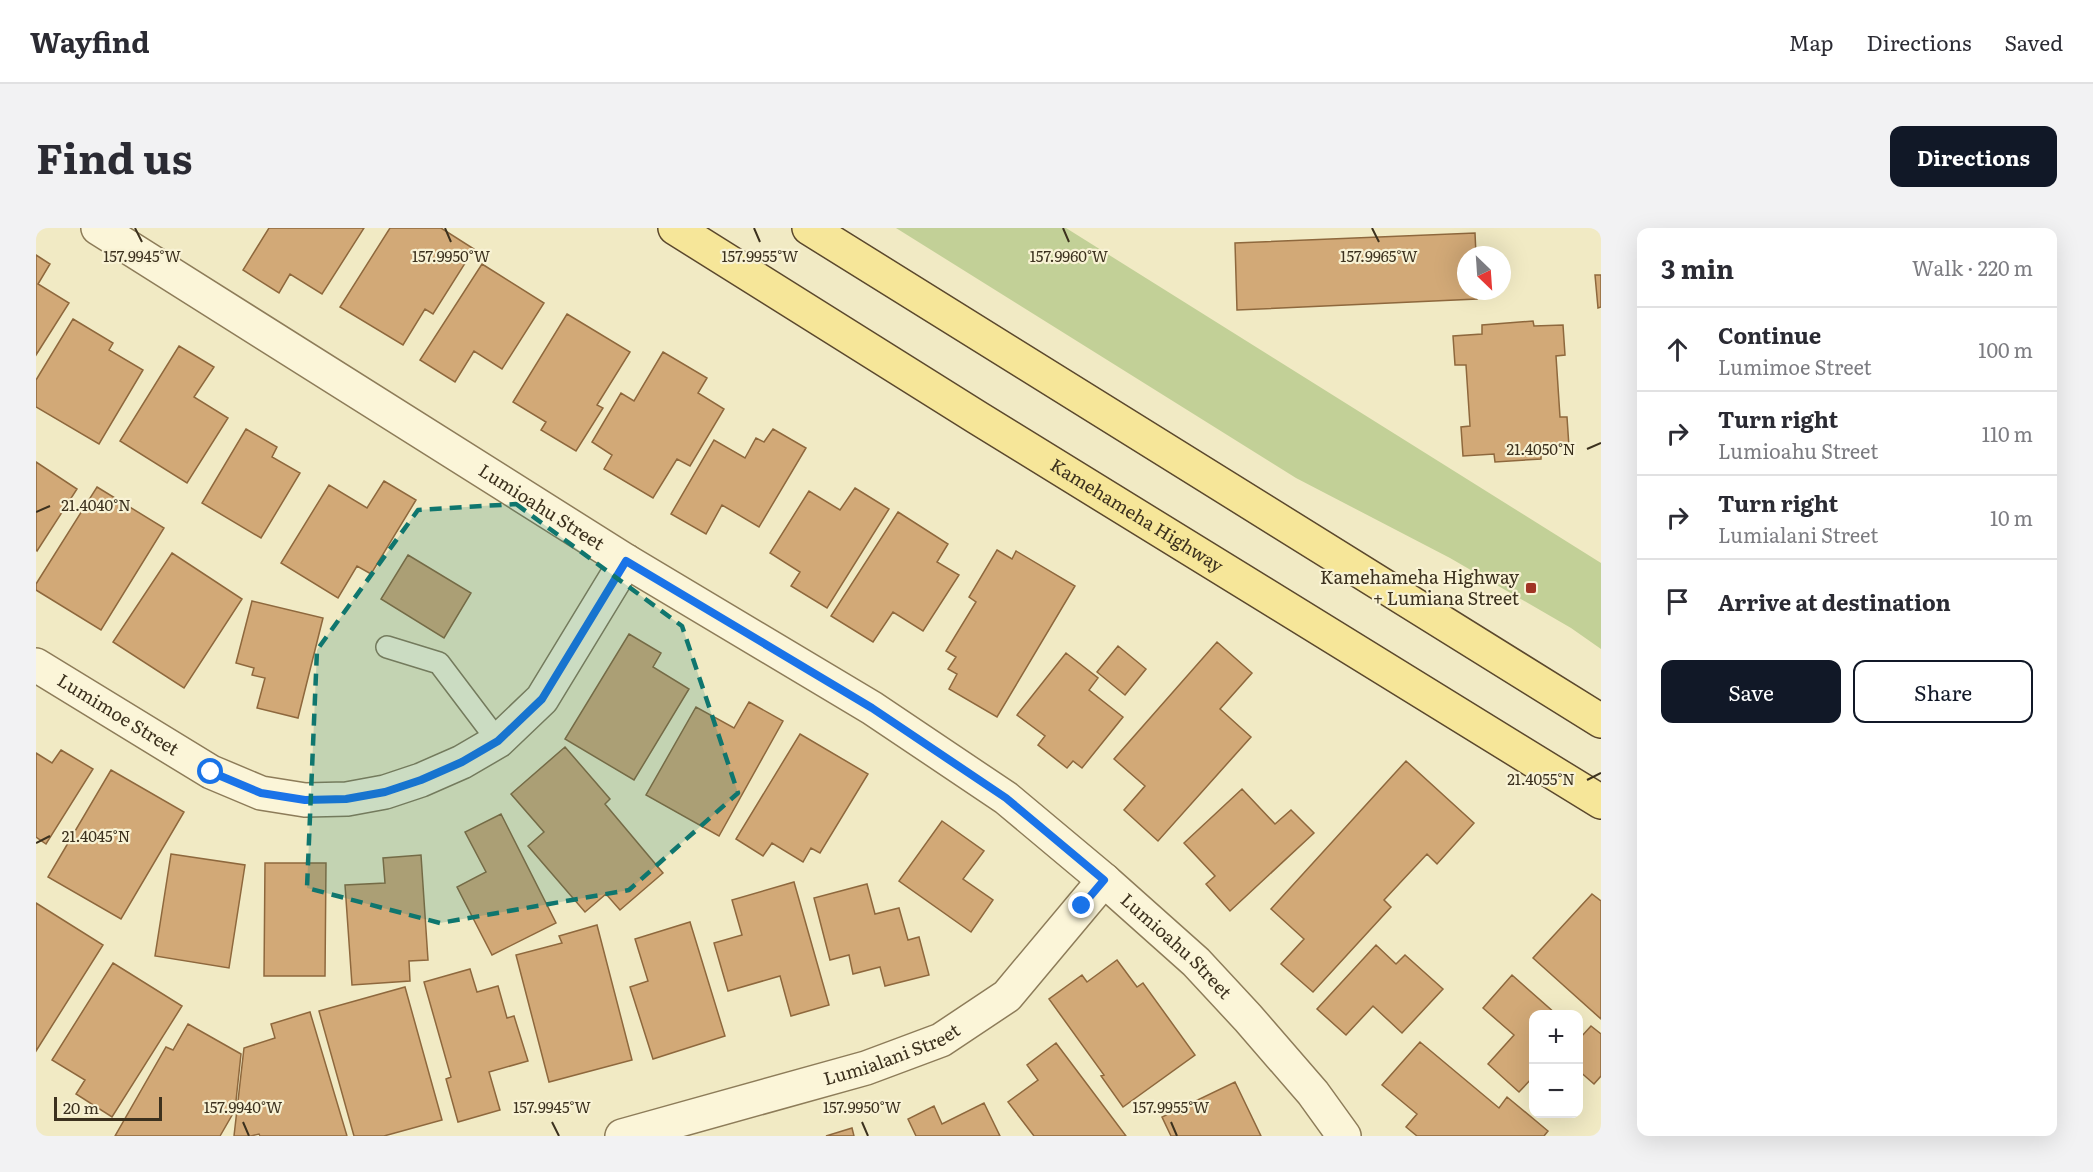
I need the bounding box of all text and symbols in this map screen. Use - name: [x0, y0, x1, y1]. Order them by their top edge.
- text: Wayfind: [30, 20, 150, 62]
- text: Map: [1789, 26, 1834, 57]
- text: Directions: [1867, 26, 1972, 57]
- text: Saved: [2005, 26, 2063, 57]
- text: Find us: [36, 125, 193, 187]
- button: Directions: [1890, 126, 2057, 187]
- text: 157.9945°W: [103, 244, 181, 267]
- text: 157.9950°W: [412, 244, 491, 267]
- text: 157.9955°W: [722, 244, 799, 267]
- text: 157.9960°W: [1030, 244, 1109, 267]
- text: 157.9965°W: [1340, 244, 1418, 267]
- north arrow: [1457, 246, 1511, 300]
- text: 3 min: [1661, 248, 1734, 287]
- text: Walk · 220 m: [1912, 252, 2033, 282]
- text: Continue: [1718, 318, 1821, 351]
- icon: ahead: [1661, 333, 1694, 366]
- text: 100 m: [1978, 334, 2033, 364]
- text: Lumimoe Street: [1718, 351, 1872, 381]
- text: Turn right: [1718, 402, 1838, 435]
- icon: right: [1661, 417, 1694, 450]
- text: 110 m: [1982, 418, 2033, 448]
- text: Lumioahu Street: [1718, 435, 1878, 465]
- text: 21.4050°N: [1507, 437, 1575, 460]
- street label: Kamehameha Highway: [1046, 451, 1230, 579]
- street label: Lumioahu Street: [474, 456, 611, 557]
- text: Turn right: [1718, 486, 1838, 519]
- text: 21.4040°N: [61, 493, 131, 516]
- icon: right: [1661, 501, 1694, 534]
- text: 10 m: [1990, 502, 2033, 532]
- text: Lumialani Street: [1718, 519, 1878, 549]
- place label: Kamehameha Highway + Lumiana Street: [1320, 563, 1520, 611]
- marker: Kamehameha Highway + Lumiana Street: [1524, 581, 1538, 595]
- icon: arrive: [1661, 585, 1694, 618]
- text: Arrive at destination: [1718, 585, 1951, 618]
- button: Save: [1661, 660, 1841, 723]
- button: Share: [1853, 660, 2033, 723]
- street label: Lumimoe Street: [53, 666, 185, 762]
- route start: [197, 758, 223, 784]
- text: 21.4055°N: [1507, 767, 1575, 790]
- text: 21.4045°N: [62, 824, 130, 847]
- street label: Lumioahu Street: [1115, 886, 1239, 1005]
- route end: [1068, 892, 1094, 918]
- map controls: [1529, 1010, 1583, 1118]
- button: +: [1529, 1010, 1583, 1064]
- street label: Lumialani Street: [820, 1016, 966, 1091]
- button: −: [1529, 1064, 1583, 1118]
- scale bar: [54, 1094, 162, 1122]
- text: 20 m: [63, 1095, 99, 1119]
- text: 157.9940°W: [204, 1095, 283, 1118]
- text: 157.9945°W: [513, 1095, 591, 1118]
- text: 157.9950°W: [823, 1095, 902, 1118]
- text: 157.9955°W: [1133, 1095, 1210, 1118]

